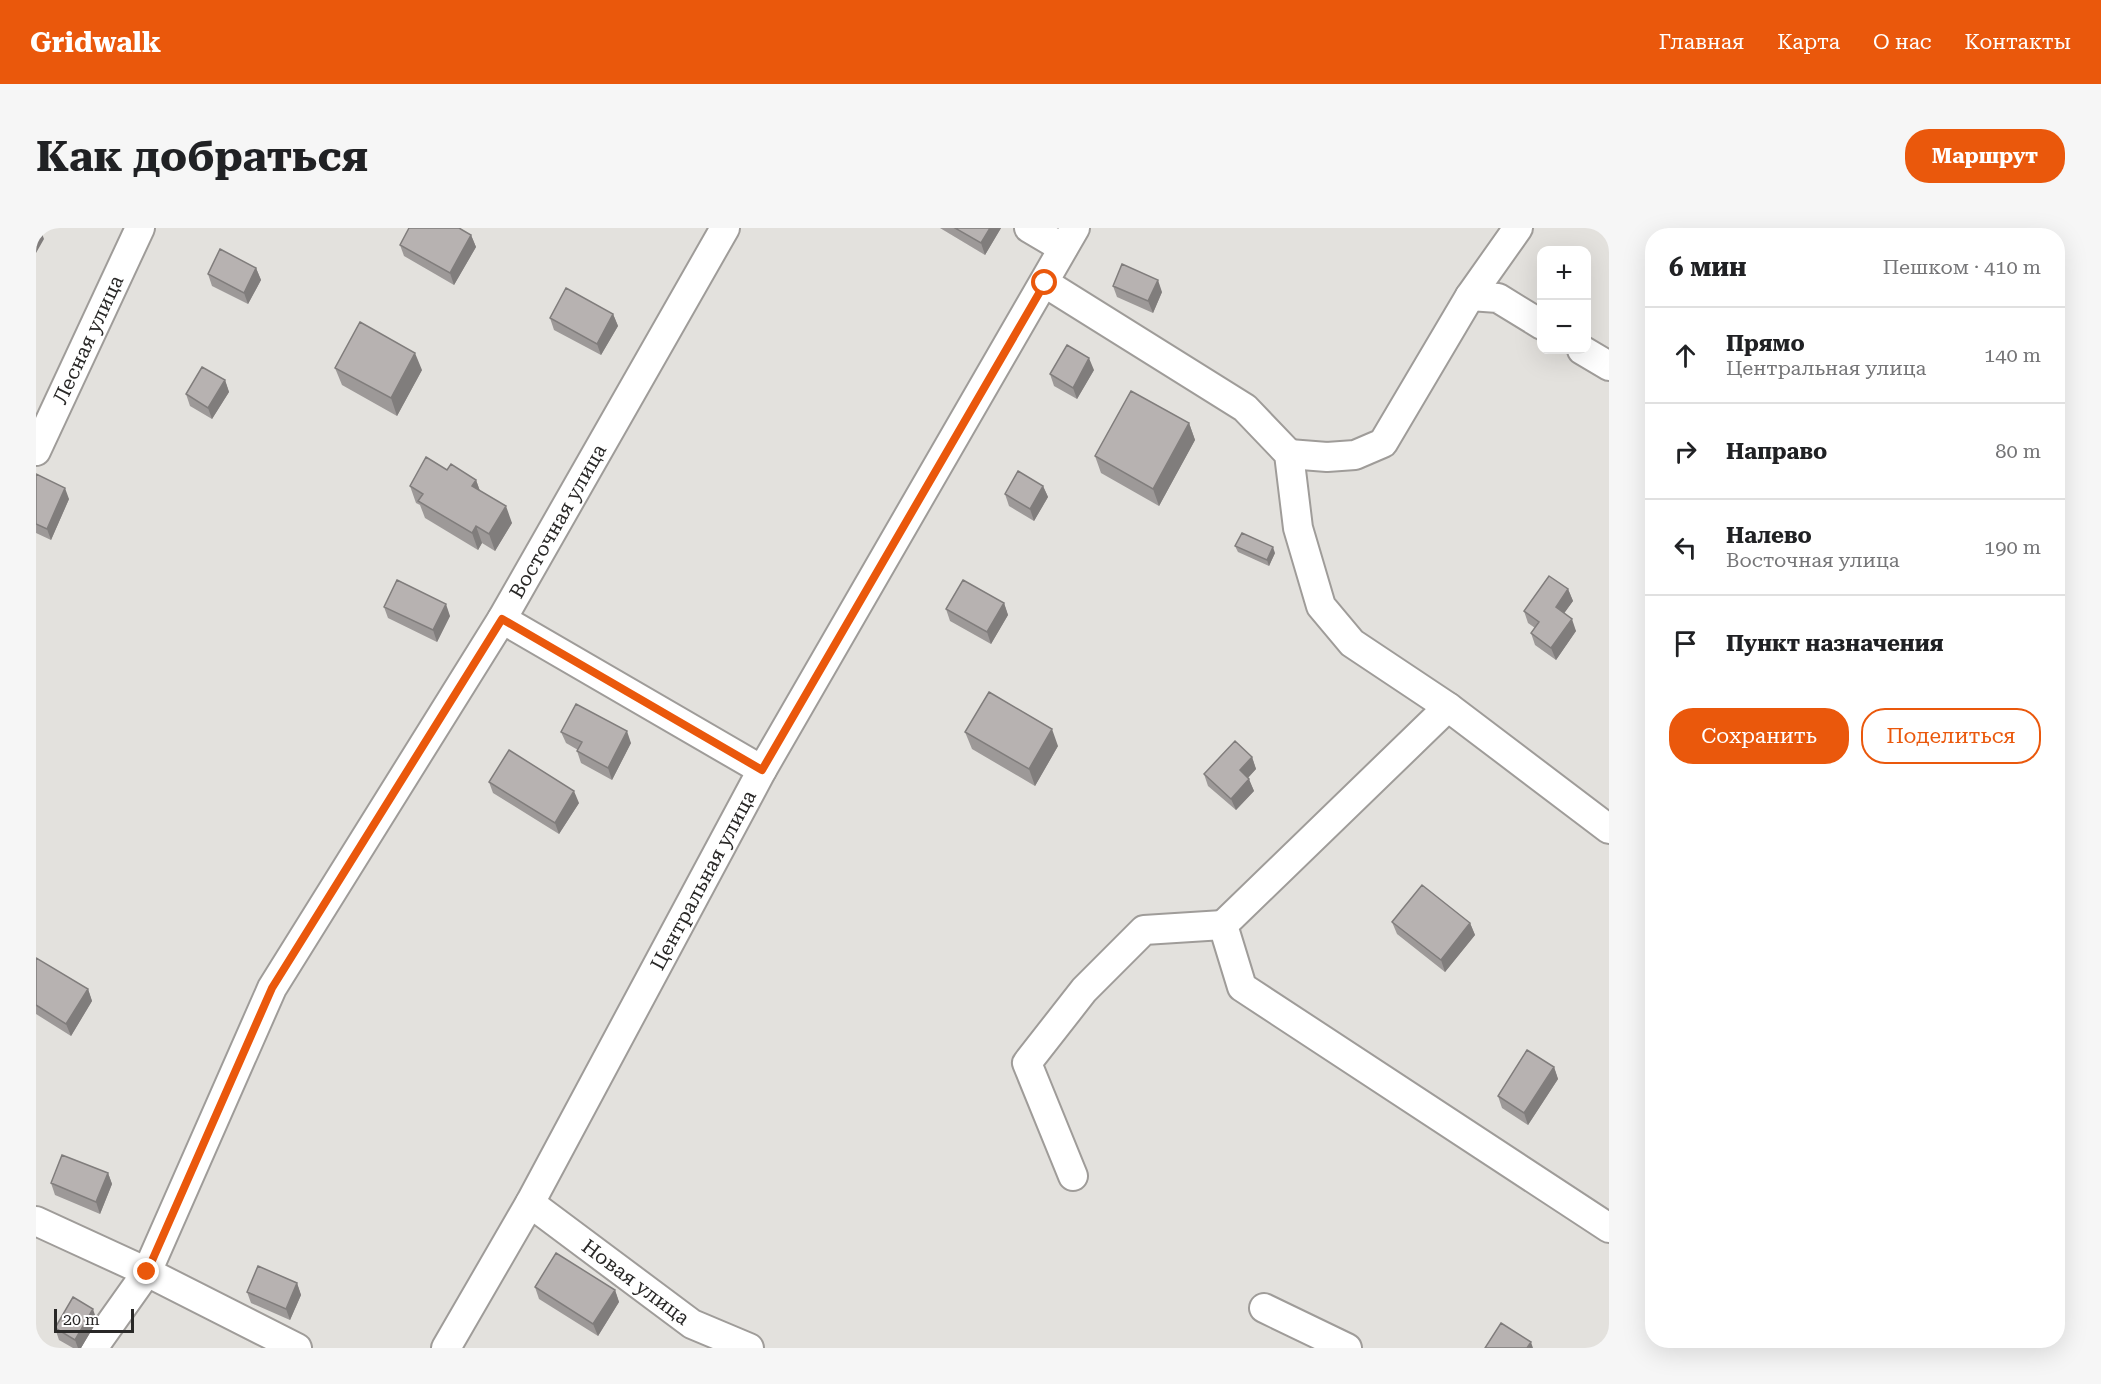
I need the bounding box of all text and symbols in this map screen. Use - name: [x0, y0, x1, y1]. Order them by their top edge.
- text: Gridwalk: [30, 26, 161, 59]
- text: Главная: [1659, 30, 1744, 54]
- text: Карта: [1777, 30, 1840, 54]
- text: О нас: [1873, 30, 1932, 54]
- text: Контакты: [1965, 30, 2071, 54]
- button: Маршрут: [1905, 129, 2065, 183]
- text: Как добраться: [36, 132, 368, 181]
- map controls: [1537, 246, 1591, 354]
- button: +: [1537, 246, 1591, 300]
- text: 6 мин: [1669, 252, 1747, 282]
- text: Пешком · 410 m: [1883, 255, 2041, 279]
- route start: [1031, 269, 1057, 295]
- street label: Лесная улица: [48, 271, 128, 408]
- button: −: [1537, 300, 1591, 354]
- text: Прямо: [1726, 331, 1805, 356]
- icon: ahead: [1669, 339, 1702, 372]
- text: 140 m: [1984, 343, 2041, 367]
- text: Центральная улица: [1726, 356, 1926, 380]
- icon: right: [1669, 435, 1702, 468]
- text: Направо: [1726, 439, 1827, 464]
- text: 80 m: [1995, 439, 2041, 463]
- street label: Восточная улица: [504, 440, 611, 603]
- text: Налево: [1726, 523, 1812, 548]
- icon: left: [1669, 531, 1702, 564]
- text: 190 m: [1984, 535, 2041, 559]
- text: Восточная улица: [1726, 548, 1900, 572]
- icon: arrive: [1669, 627, 1702, 660]
- text: Пункт назначения: [1726, 631, 1944, 656]
- button: Сохранить: [1669, 708, 1849, 764]
- button: Поделиться: [1861, 708, 2041, 764]
- street label: Центральная улица: [645, 786, 761, 974]
- street label: Новая улица: [577, 1234, 695, 1330]
- route end: [133, 1258, 159, 1284]
- scale bar: [54, 1306, 134, 1334]
- text: 20 m: [63, 1310, 100, 1329]

